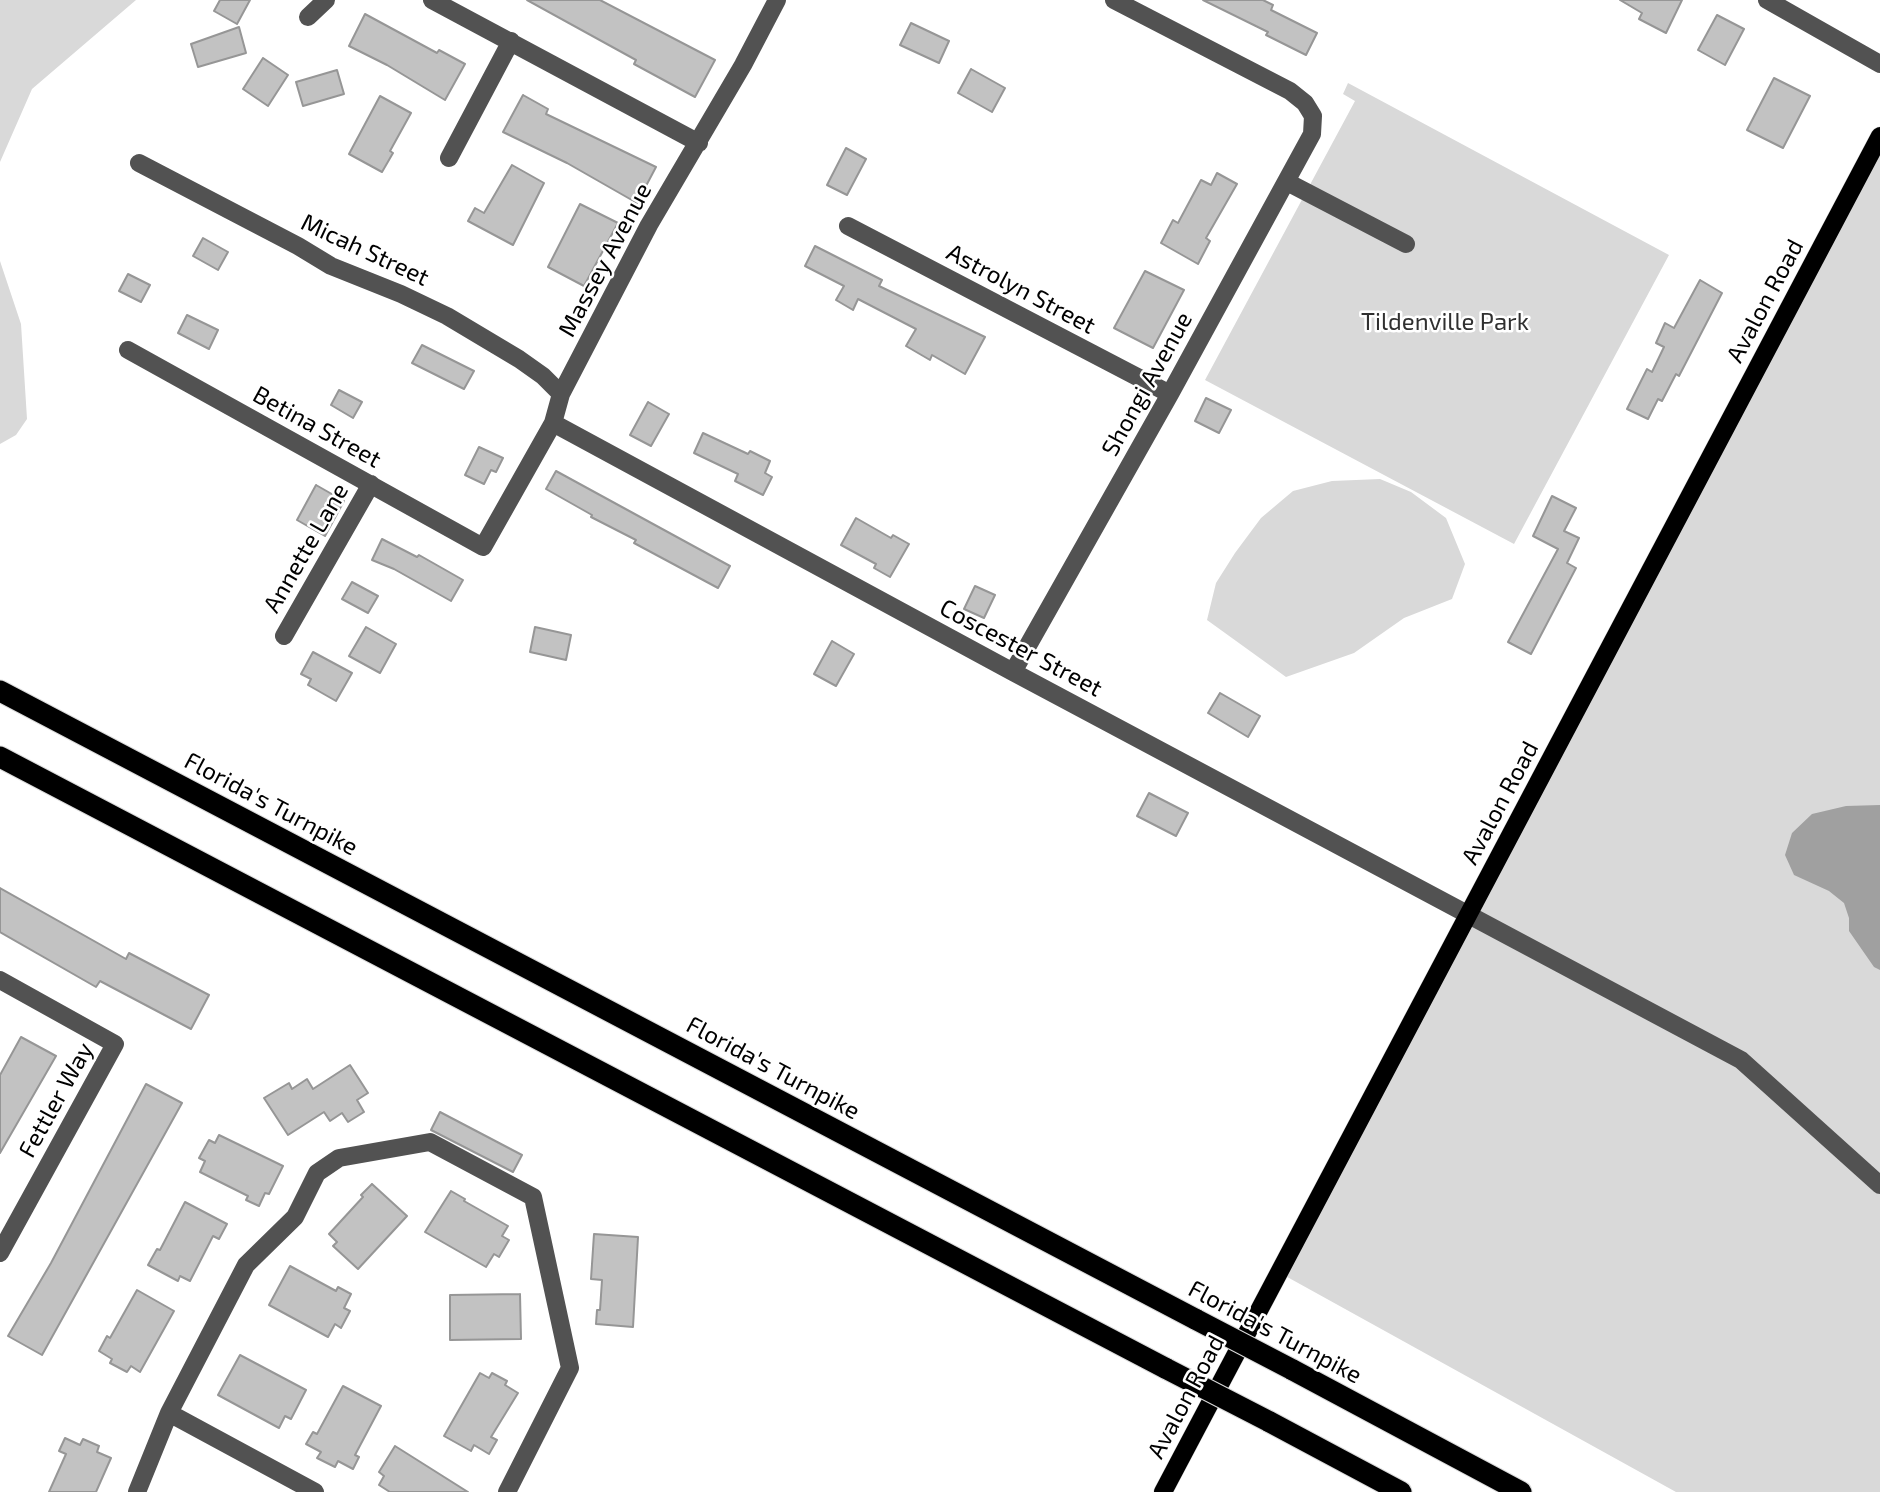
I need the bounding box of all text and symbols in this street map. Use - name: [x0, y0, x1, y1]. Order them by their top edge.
- street label: Massey Avenue: [552, 178, 658, 342]
- street label: Micah Street: [296, 208, 434, 292]
- street label: Avalon Road: [1720, 234, 1810, 368]
- street label: Astrolyn Street: [942, 238, 1100, 340]
- street label: Shongi Avenue: [1096, 307, 1198, 461]
- park label: Tildenville Park: [1361, 308, 1529, 336]
- street label: Betina Street: [248, 380, 386, 474]
- street label: Annette Lane: [257, 478, 355, 618]
- street label: Coscester Street: [935, 593, 1107, 703]
- street label: Avalon Road: [1455, 736, 1545, 870]
- street label: Florida's Turnpike: [179, 746, 363, 862]
- street label: Florida's Turnpike: [681, 1010, 865, 1126]
- street label: Fettler Way: [13, 1037, 99, 1163]
- street label: Florida's Turnpike: [1183, 1274, 1367, 1390]
- street label: Avalon Road: [1141, 1330, 1231, 1464]

